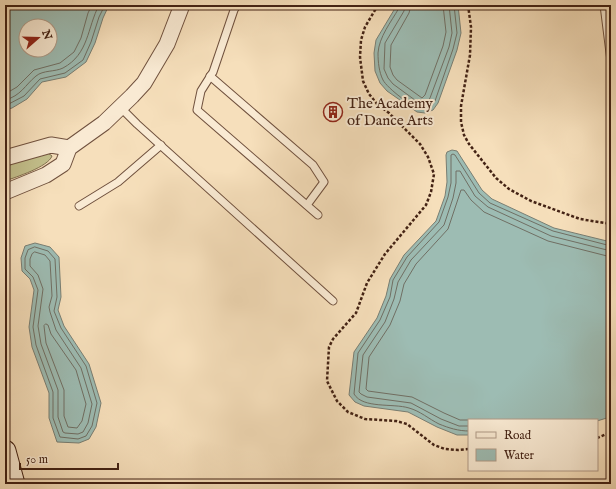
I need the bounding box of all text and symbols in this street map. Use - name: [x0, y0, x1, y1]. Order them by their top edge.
- north arrow: [18, 18, 58, 58]
- text: N: [38, 27, 55, 42]
- place label: The Academy of Dance Arts: [347, 94, 433, 130]
- building icon: The Academy of Dance Arts: [322, 101, 344, 123]
- legend: [468, 419, 598, 471]
- text: Road: [504, 428, 532, 443]
- scale bar: [20, 445, 118, 471]
- text: Water: [504, 448, 535, 463]
- text: 50 m: [26, 452, 48, 467]

